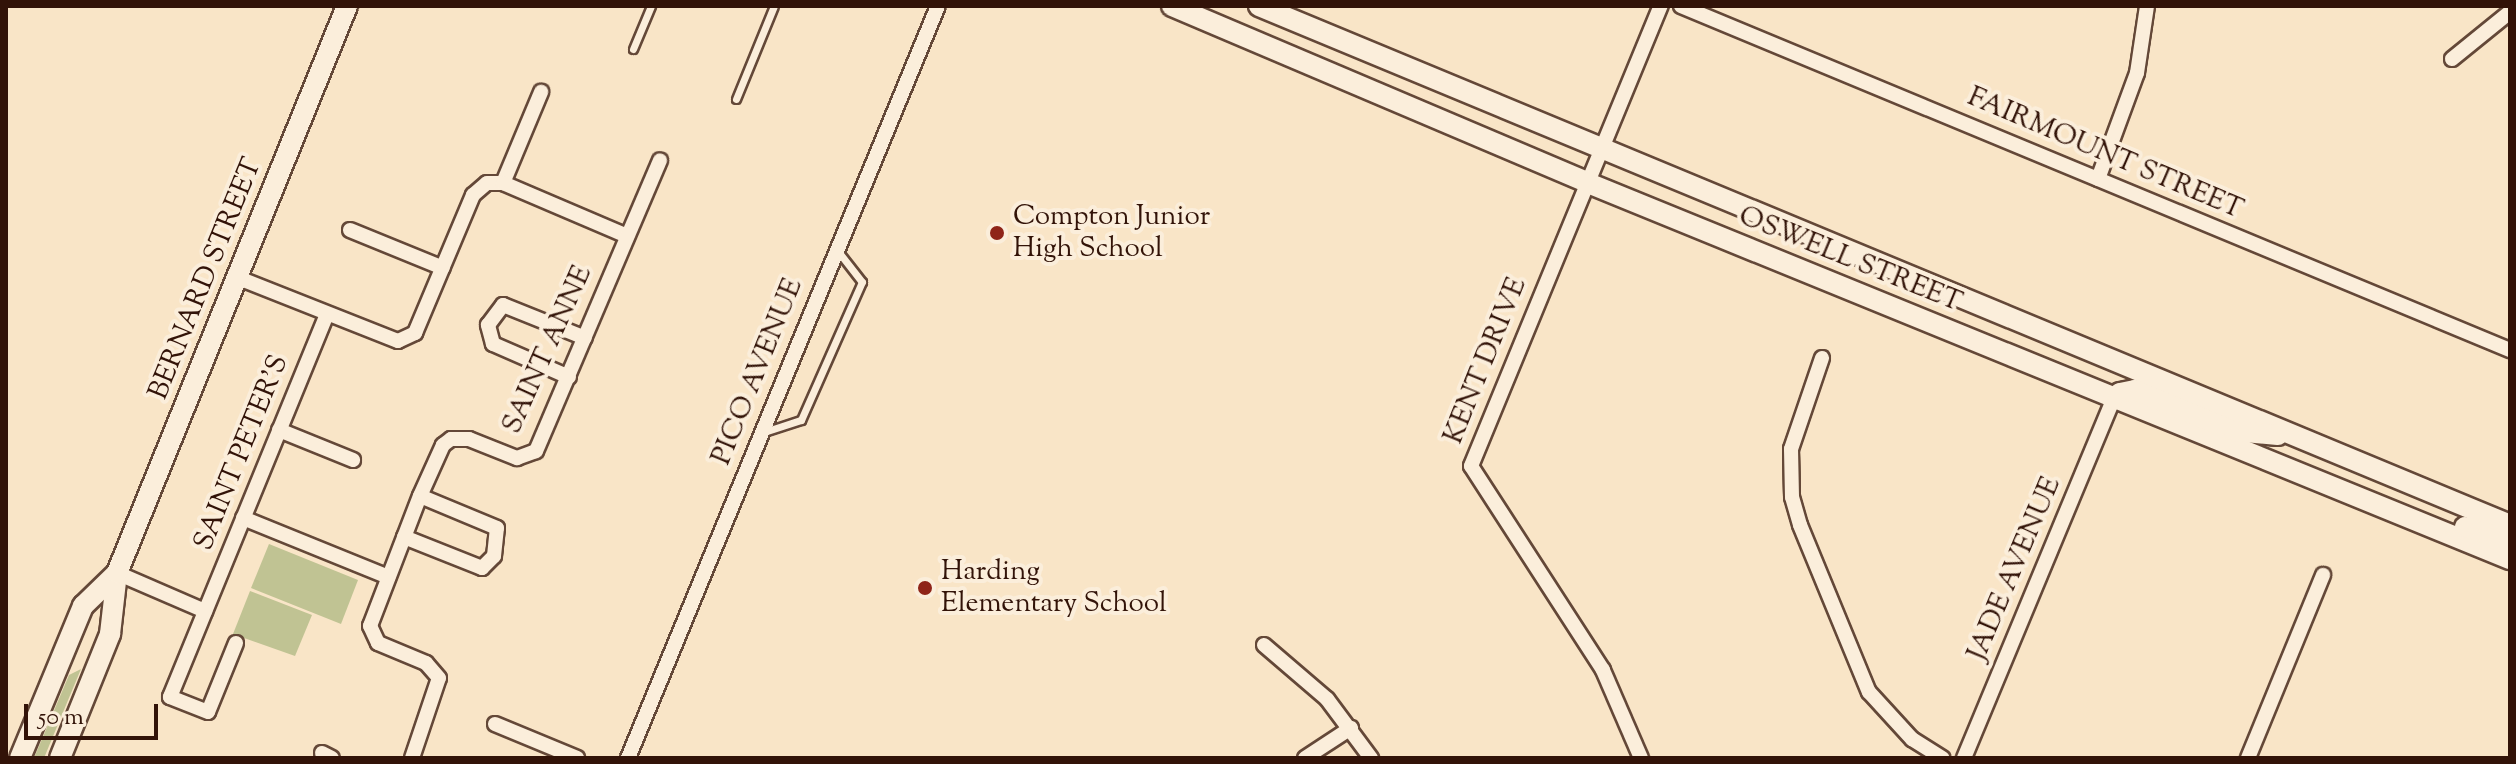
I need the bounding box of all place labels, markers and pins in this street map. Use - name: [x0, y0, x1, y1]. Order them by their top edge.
- place label: Compton Junior High School: [1013, 200, 1210, 266]
- marker: Compton Junior High School: [988, 224, 1006, 242]
- place label: Harding Elementary School: [941, 555, 1167, 621]
- marker: Harding Elementary School: [916, 579, 934, 597]

